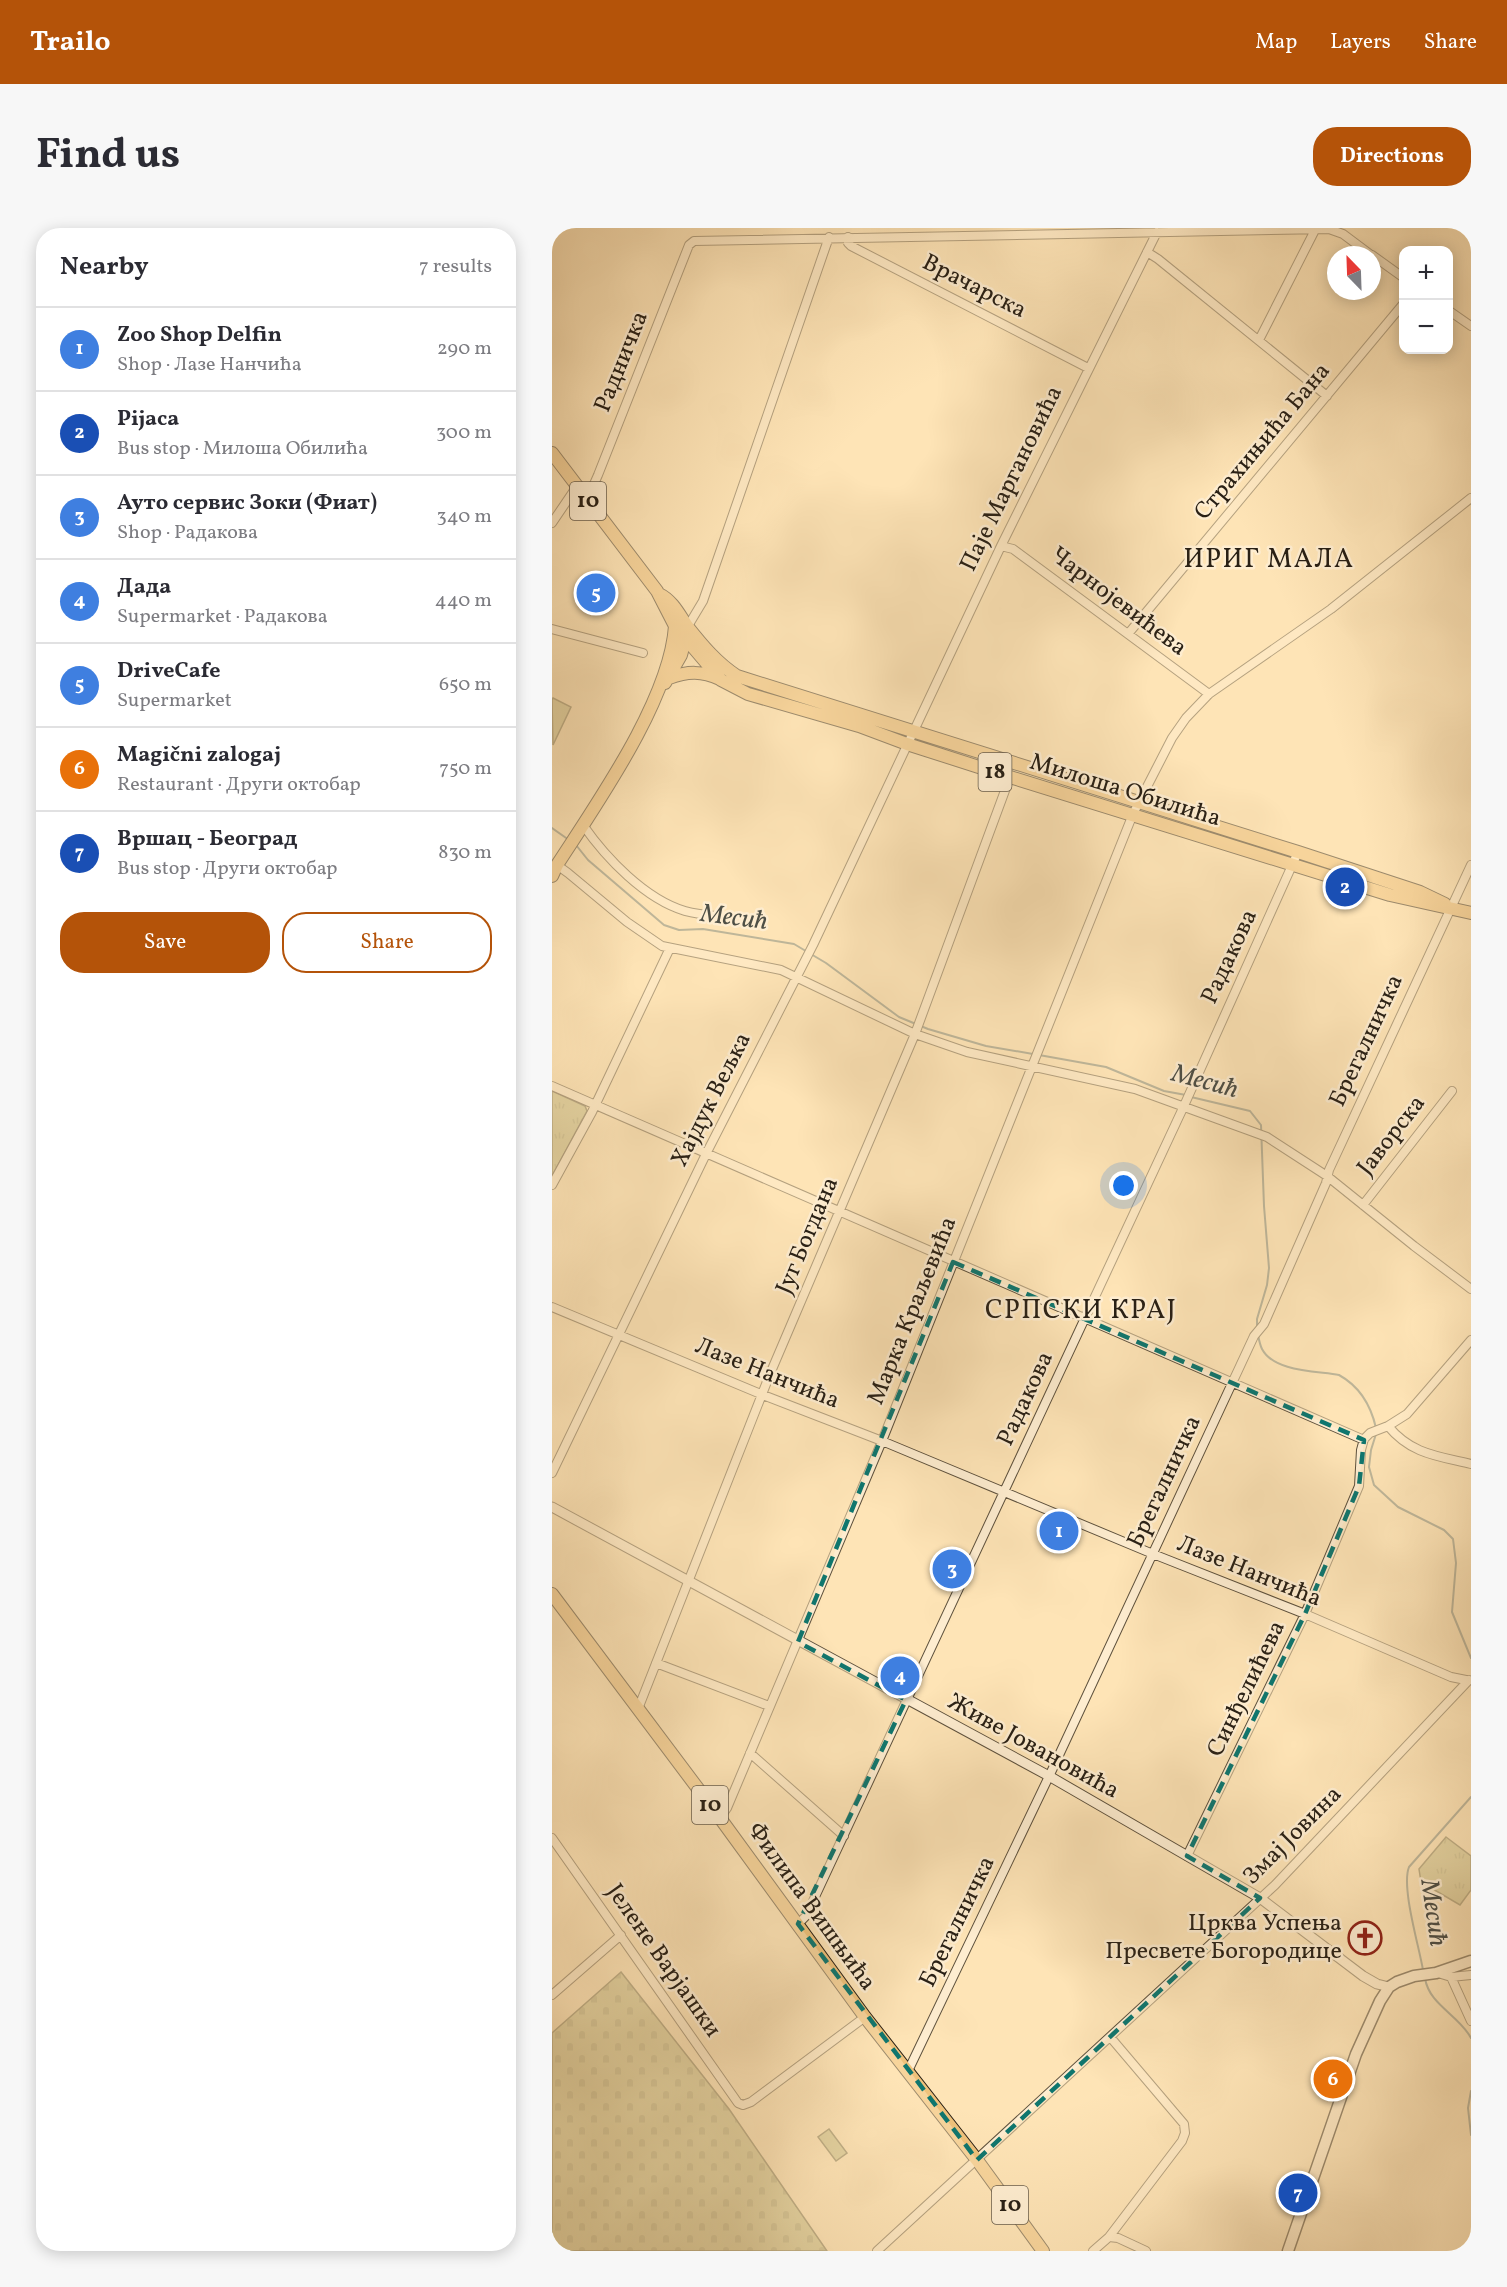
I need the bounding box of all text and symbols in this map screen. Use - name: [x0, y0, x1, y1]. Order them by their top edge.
- text: Trailo: [30, 23, 111, 62]
- text: Map: [1255, 28, 1297, 57]
- text: Layers: [1330, 28, 1391, 57]
- text: Share: [1424, 28, 1477, 57]
- text: Find us: [36, 127, 180, 186]
- button: Directions: [1313, 127, 1471, 186]
- street label: Врачарска: [916, 246, 1032, 328]
- north arrow: [1327, 246, 1381, 300]
- map controls: [1399, 246, 1453, 354]
- button: +: [1399, 246, 1453, 300]
- text: Nearby: [60, 249, 149, 285]
- text: 7 results: [419, 253, 492, 281]
- button: −: [1399, 300, 1453, 354]
- street label: Радничка: [586, 306, 658, 418]
- text: Zoo Shop Delfin: [117, 320, 282, 351]
- text: 1: [75, 335, 84, 363]
- text: 290 m: [437, 335, 492, 363]
- text: Shop · Лазе Нанчића: [117, 351, 302, 379]
- street label: Страхињића Бана: [1187, 356, 1339, 528]
- street label: Паје Маргановића: [952, 380, 1072, 578]
- text: Pijaca: [117, 404, 179, 435]
- text: 2: [74, 419, 85, 447]
- text: 300 m: [436, 419, 492, 447]
- text: Bus stop · Милоша Обилића: [117, 435, 368, 463]
- road number: 10: [570, 482, 606, 520]
- text: Ауто сервис Зоки (Фиат): [117, 488, 377, 519]
- text: 3: [74, 503, 85, 531]
- text: 340 m: [436, 503, 492, 531]
- text: Shop · Радакова: [117, 519, 258, 547]
- street label: Чарнојевићева: [1042, 539, 1194, 665]
- district label: ИРИГ МАЛА: [1184, 541, 1355, 579]
- pin: 5: [576, 570, 615, 616]
- text: Дада: [117, 572, 171, 603]
- text: 4: [73, 587, 86, 615]
- text: 440 m: [435, 587, 492, 615]
- text: Supermarket · Радакова: [117, 603, 328, 631]
- text: DriveCafe: [117, 656, 221, 687]
- text: 5: [75, 671, 84, 699]
- text: 650 m: [439, 671, 492, 699]
- text: Supermarket: [117, 687, 232, 715]
- text: Magični zalogaj: [117, 740, 281, 771]
- street label: Милоша Обилића: [1025, 746, 1225, 836]
- road number: 18: [978, 753, 1012, 791]
- text: 6: [74, 755, 85, 783]
- text: 750 m: [439, 755, 492, 783]
- text: Restaurant · Други октобар: [117, 771, 361, 799]
- text: Вршац - Београд: [117, 824, 297, 855]
- text: 7: [75, 839, 84, 867]
- text: 830 m: [438, 839, 492, 867]
- text: Bus stop · Други октобар: [117, 855, 338, 883]
- pin: 2: [1326, 864, 1364, 910]
- water label: Месић: [697, 896, 770, 940]
- street label: Радакова: [1193, 904, 1267, 1010]
- button: Save: [60, 912, 270, 973]
- button: Share: [282, 912, 492, 973]
- street label: Брегалничка: [1322, 969, 1412, 1113]
- street label: Хајдук Вељка: [664, 1027, 760, 1173]
- water label: Месић: [1167, 1056, 1242, 1108]
- street label: Јаворска: [1350, 1088, 1434, 1184]
- your location: [1109, 1171, 1138, 1200]
- street label: Југ Богдана: [768, 1172, 848, 1300]
- street label: Марка Краљевића: [860, 1212, 966, 1410]
- district label: СРПСКИ КРАЈ: [985, 1292, 1177, 1330]
- street label: Лазе Нанчића: [690, 1330, 844, 1418]
- street label: Радакова: [989, 1346, 1063, 1452]
- street label: Брегалничка: [1120, 1410, 1210, 1554]
- pin: 1: [1040, 1508, 1078, 1554]
- street label: Лазе Нанчића: [1172, 1528, 1326, 1616]
- pin: 3: [932, 1546, 972, 1592]
- street label: Синђелићева: [1199, 1615, 1295, 1763]
- pin: 4: [880, 1654, 920, 1698]
- street label: Живе Јовановића: [941, 1686, 1125, 1808]
- street label: Змај Јовина: [1236, 1779, 1350, 1893]
- road number: 10: [692, 1786, 728, 1824]
- street label: Филипа Вишњића: [738, 1816, 884, 1998]
- street label: Брегалничка: [912, 1851, 1004, 1993]
- water label: Месић: [1410, 1876, 1456, 1949]
- street label: Јелене Варјашки: [597, 1877, 729, 2045]
- place label: Црква Успења Пресвете Богородице: [1105, 1907, 1342, 1969]
- church icon: Црква Успења Пресвете Богородице: [1347, 1920, 1383, 1956]
- pin: 6: [1314, 2056, 1352, 2102]
- pin: 7: [1278, 2170, 1318, 2216]
- road number: 10: [992, 2186, 1028, 2224]

